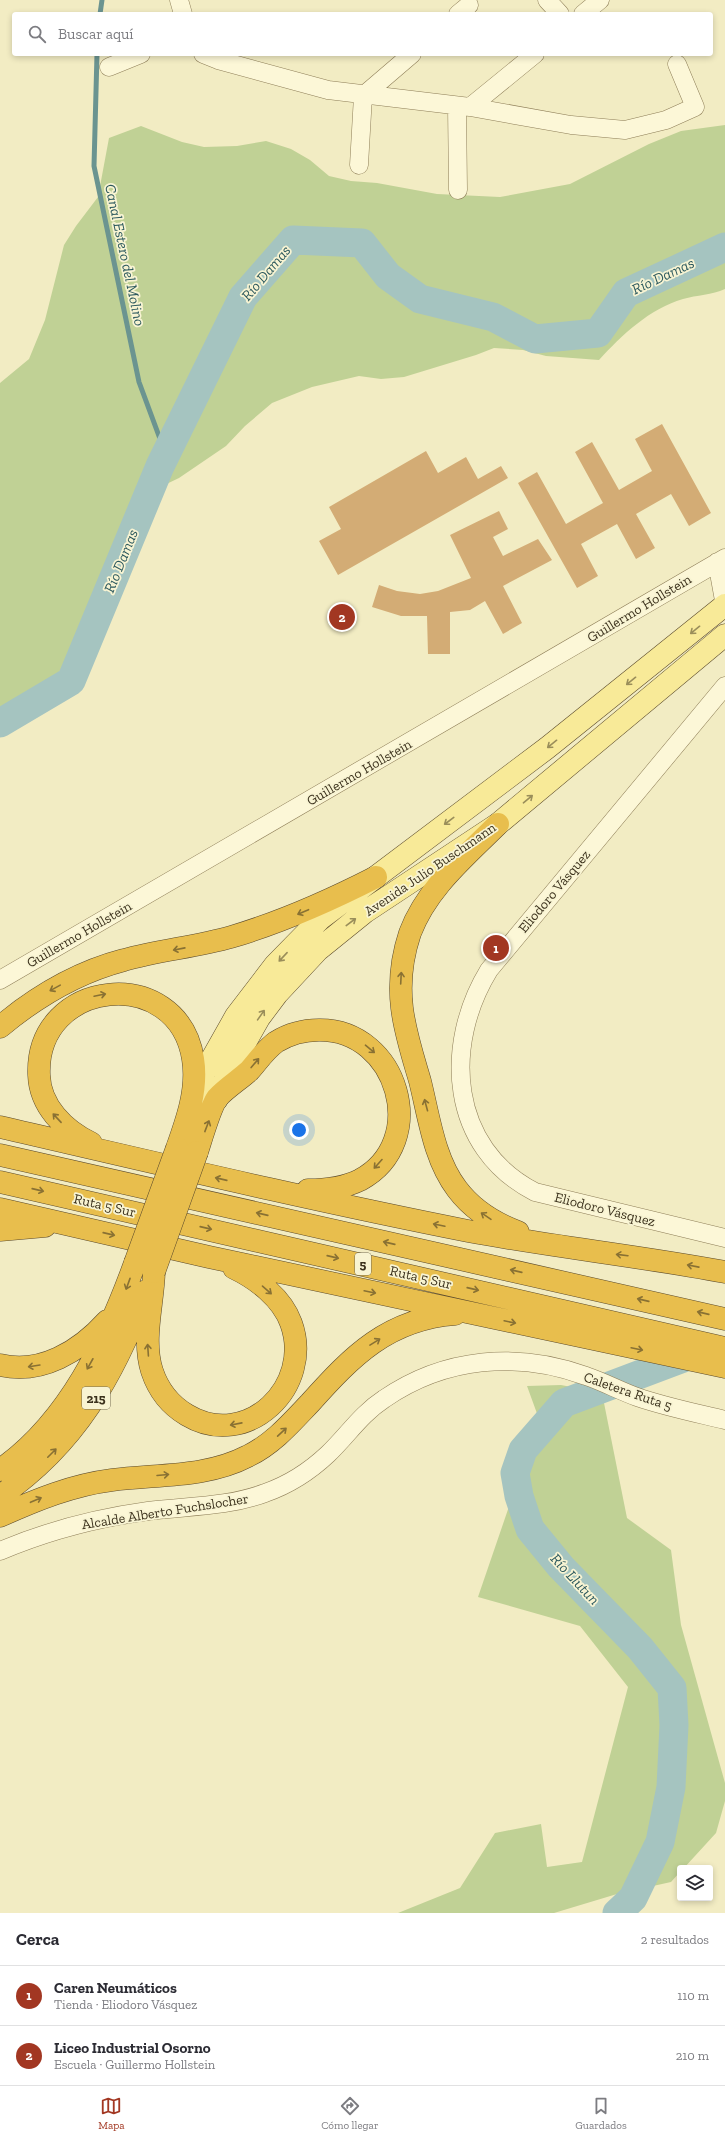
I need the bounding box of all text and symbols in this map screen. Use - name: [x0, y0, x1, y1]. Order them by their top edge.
- search box: [12, 12, 713, 56]
- icon: search: [26, 23, 48, 45]
- text: Buscar aquí: [58, 25, 134, 43]
- water label: Canal Estero del Molino: [101, 182, 149, 328]
- water label: Río Damas: [238, 242, 294, 304]
- water label: Río Damas: [629, 254, 697, 298]
- water label: Río Damas: [100, 527, 142, 595]
- street label: Guillermo Hollstein: [584, 571, 694, 646]
- pin: 2: [329, 602, 355, 632]
- one-way arrow: [689, 625, 700, 634]
- one-way arrow: [625, 677, 636, 685]
- street label: Guillermo Hollstein: [304, 735, 415, 809]
- one-way arrow: [547, 739, 558, 748]
- one-way arrow: [522, 794, 533, 803]
- one-way arrow: [444, 817, 455, 825]
- street label: Avenida Julio Buschmann: [361, 819, 499, 920]
- street label: Eliodoro Vásquez: [515, 846, 594, 936]
- street label: Guillermo Hollstein: [24, 897, 135, 971]
- one-way arrow: [297, 909, 309, 916]
- one-way arrow: [345, 918, 356, 926]
- pin: 1: [483, 933, 509, 963]
- one-way arrow: [172, 945, 185, 953]
- one-way arrow: [278, 951, 287, 962]
- one-way arrow: [398, 972, 405, 985]
- one-way arrow: [50, 984, 62, 992]
- one-way arrow: [93, 991, 106, 999]
- one-way arrow: [257, 1010, 265, 1021]
- one-way arrow: [365, 1044, 375, 1053]
- one-way arrow: [251, 1058, 260, 1068]
- one-way arrow: [422, 1099, 429, 1112]
- one-way arrow: [53, 1113, 62, 1123]
- one-way arrow: [203, 1120, 211, 1132]
- your location: [289, 1120, 309, 1140]
- one-way arrow: [374, 1159, 383, 1170]
- one-way arrow: [215, 1174, 228, 1182]
- one-way arrow: [31, 1187, 44, 1195]
- street label: Eliodoro Vásquez: [553, 1189, 657, 1230]
- street label: Ruta 5 Sur: [72, 1190, 138, 1221]
- one-way arrow: [256, 1210, 269, 1217]
- one-way arrow: [481, 1212, 492, 1220]
- one-way arrow: [433, 1220, 446, 1228]
- one-way arrow: [199, 1225, 212, 1233]
- one-way arrow: [102, 1231, 115, 1239]
- one-way arrow: [383, 1238, 396, 1246]
- one-way arrow: [616, 1251, 629, 1259]
- road number: 5: [355, 1253, 371, 1275]
- one-way arrow: [326, 1254, 339, 1262]
- street label: Ruta 5 Sur: [388, 1262, 454, 1293]
- one-way arrow: [687, 1262, 700, 1270]
- one-way arrow: [510, 1267, 523, 1275]
- one-way arrow: [123, 1277, 131, 1289]
- one-way arrow: [262, 1286, 272, 1295]
- one-way arrow: [466, 1286, 479, 1294]
- one-way arrow: [363, 1288, 376, 1296]
- one-way arrow: [637, 1295, 650, 1303]
- one-way arrow: [697, 1309, 710, 1317]
- one-way arrow: [503, 1318, 516, 1326]
- one-way arrow: [369, 1337, 381, 1345]
- one-way arrow: [145, 1344, 152, 1357]
- one-way arrow: [630, 1345, 643, 1353]
- one-way arrow: [86, 1358, 94, 1370]
- one-way arrow: [28, 1362, 41, 1370]
- street label: Caletera Ruta 5: [581, 1368, 674, 1415]
- road number: 215: [82, 1387, 110, 1409]
- one-way arrow: [230, 1420, 243, 1428]
- one-way arrow: [277, 1427, 287, 1437]
- one-way arrow: [47, 1449, 57, 1458]
- one-way arrow: [156, 1471, 169, 1479]
- street label: Alcalde Alberto Fuchslocher: [80, 1490, 250, 1533]
- one-way arrow: [29, 1496, 41, 1504]
- water label: Río Llutun: [547, 1550, 603, 1608]
- map controls: [677, 1865, 713, 1901]
- button: layers: [677, 1865, 713, 1901]
- text: Cerca: [16, 1929, 59, 1949]
- text: 2 resultados: [641, 1932, 709, 1947]
- text: Caren Neumáticos: [54, 1979, 177, 1997]
- text: 1: [26, 1988, 32, 2003]
- text: 110 m: [677, 1988, 709, 2003]
- text: Tienda · Eliodoro Vásquez: [54, 1997, 197, 2012]
- text: Liceo Industrial Osorno: [54, 2039, 211, 2057]
- text: 2: [26, 2048, 32, 2063]
- text: 210 m: [676, 2048, 709, 2063]
- text: Escuela · Guillermo Hollstein: [54, 2057, 215, 2072]
- tab: Mapa: [98, 2095, 125, 2132]
- tab: Cómo llegar: [321, 2095, 379, 2132]
- tab: Guardados: [575, 2095, 627, 2132]

